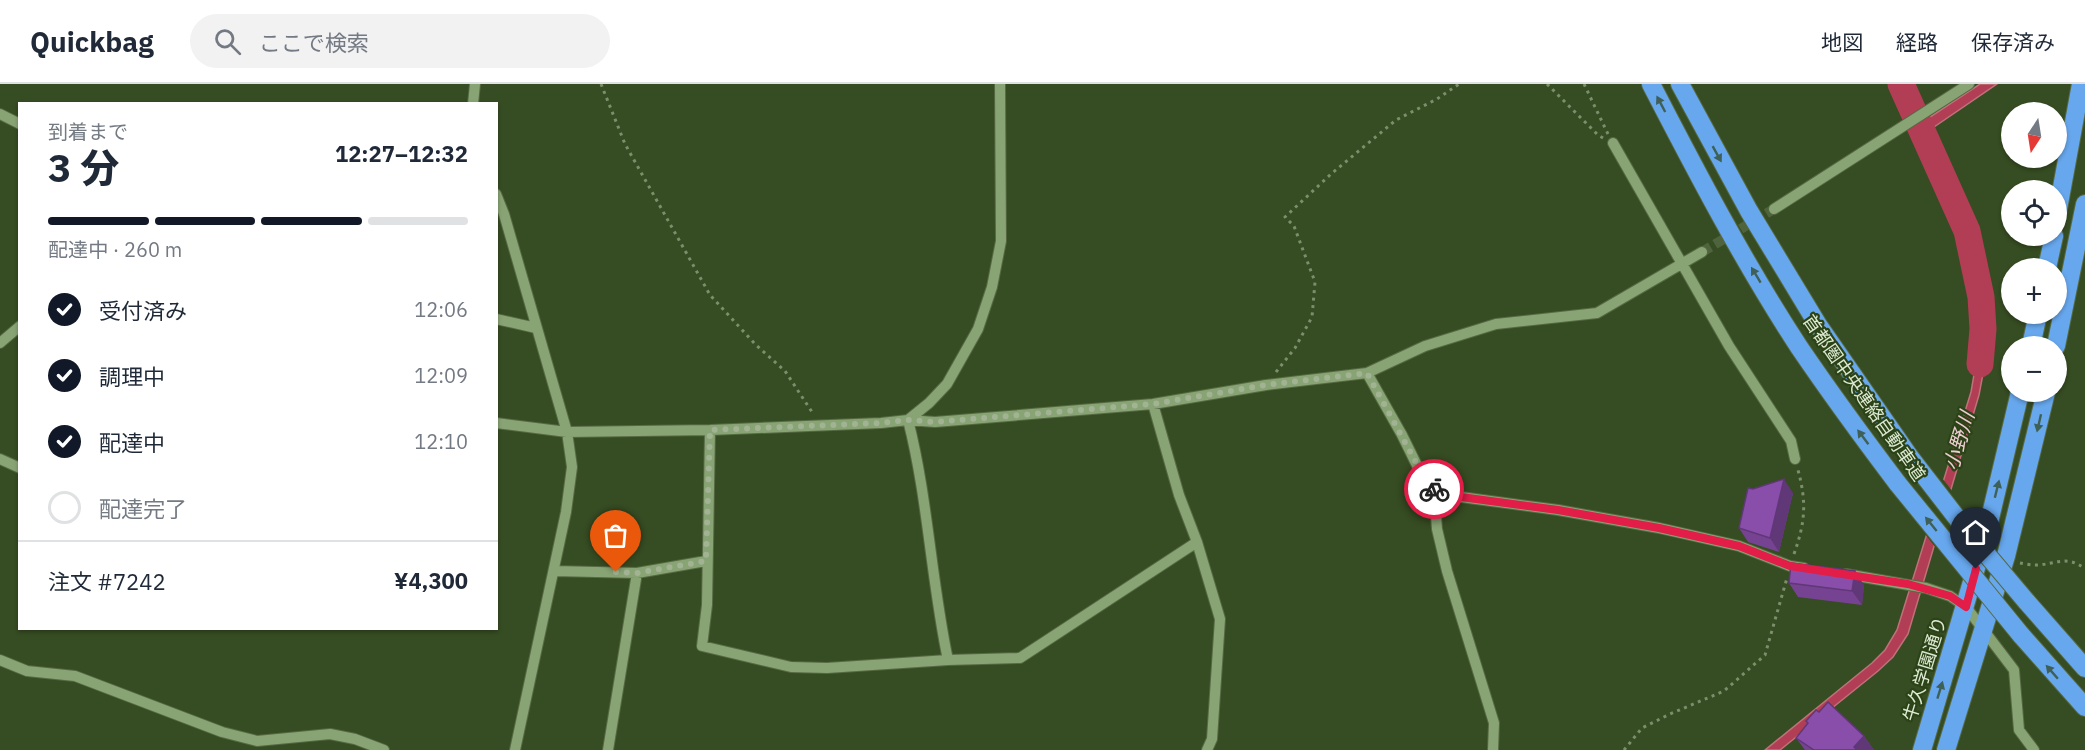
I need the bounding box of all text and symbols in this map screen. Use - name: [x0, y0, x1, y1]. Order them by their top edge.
- search box: [190, 14, 610, 68]
- text: Quickbag: [30, 23, 154, 60]
- icon: search: [211, 25, 244, 58]
- text: ここで検索: [259, 28, 369, 57]
- text: 地図: [1821, 28, 1863, 56]
- text: 経路: [1896, 28, 1938, 56]
- text: 保存済み: [1971, 28, 2055, 56]
- one-way arrow: [1656, 95, 1666, 112]
- north arrow: [2001, 102, 2067, 168]
- map controls: [2001, 102, 2067, 402]
- text: 到着まで: [48, 118, 128, 145]
- text: 12:27–12:32: [335, 139, 468, 168]
- text: 3 分: [48, 142, 120, 193]
- one-way arrow: [1712, 146, 1722, 163]
- button: locate: [2001, 180, 2067, 246]
- text: 配達中 · 260 m: [48, 236, 182, 263]
- button: +: [2001, 258, 2067, 324]
- one-way arrow: [1750, 267, 1761, 283]
- icon: check: [48, 293, 81, 326]
- text: 受付済み: [99, 296, 187, 325]
- text: 12:06: [414, 296, 468, 323]
- street label: 首都圏中央連絡自動車道: [1798, 310, 1931, 485]
- button: −: [2001, 336, 2067, 402]
- icon: check: [48, 359, 81, 392]
- text: 調理中: [99, 362, 165, 391]
- text: 12:09: [414, 362, 468, 389]
- water label: 小野川: [1937, 406, 1981, 473]
- one-way arrow: [2033, 414, 2043, 432]
- icon: check: [48, 425, 81, 458]
- text: 配達中: [99, 428, 165, 457]
- text: 12:10: [414, 428, 468, 455]
- one-way arrow: [1857, 430, 1869, 446]
- courier: [1404, 459, 1464, 519]
- icon: bike: [1418, 473, 1451, 506]
- one-way arrow: [1992, 480, 2002, 499]
- text: 配達完了: [99, 494, 187, 523]
- pin: [1950, 507, 2001, 569]
- pin: [590, 510, 641, 572]
- icon: home: [1959, 516, 1992, 549]
- one-way arrow: [1925, 517, 1938, 532]
- icon: bag: [599, 519, 632, 552]
- text: ¥4,300: [394, 566, 468, 595]
- text: 注文 #7242: [48, 567, 166, 596]
- street label: 牛久学園通り: [1898, 614, 1951, 724]
- one-way arrow: [2046, 665, 2059, 680]
- one-way arrow: [1936, 681, 1945, 699]

